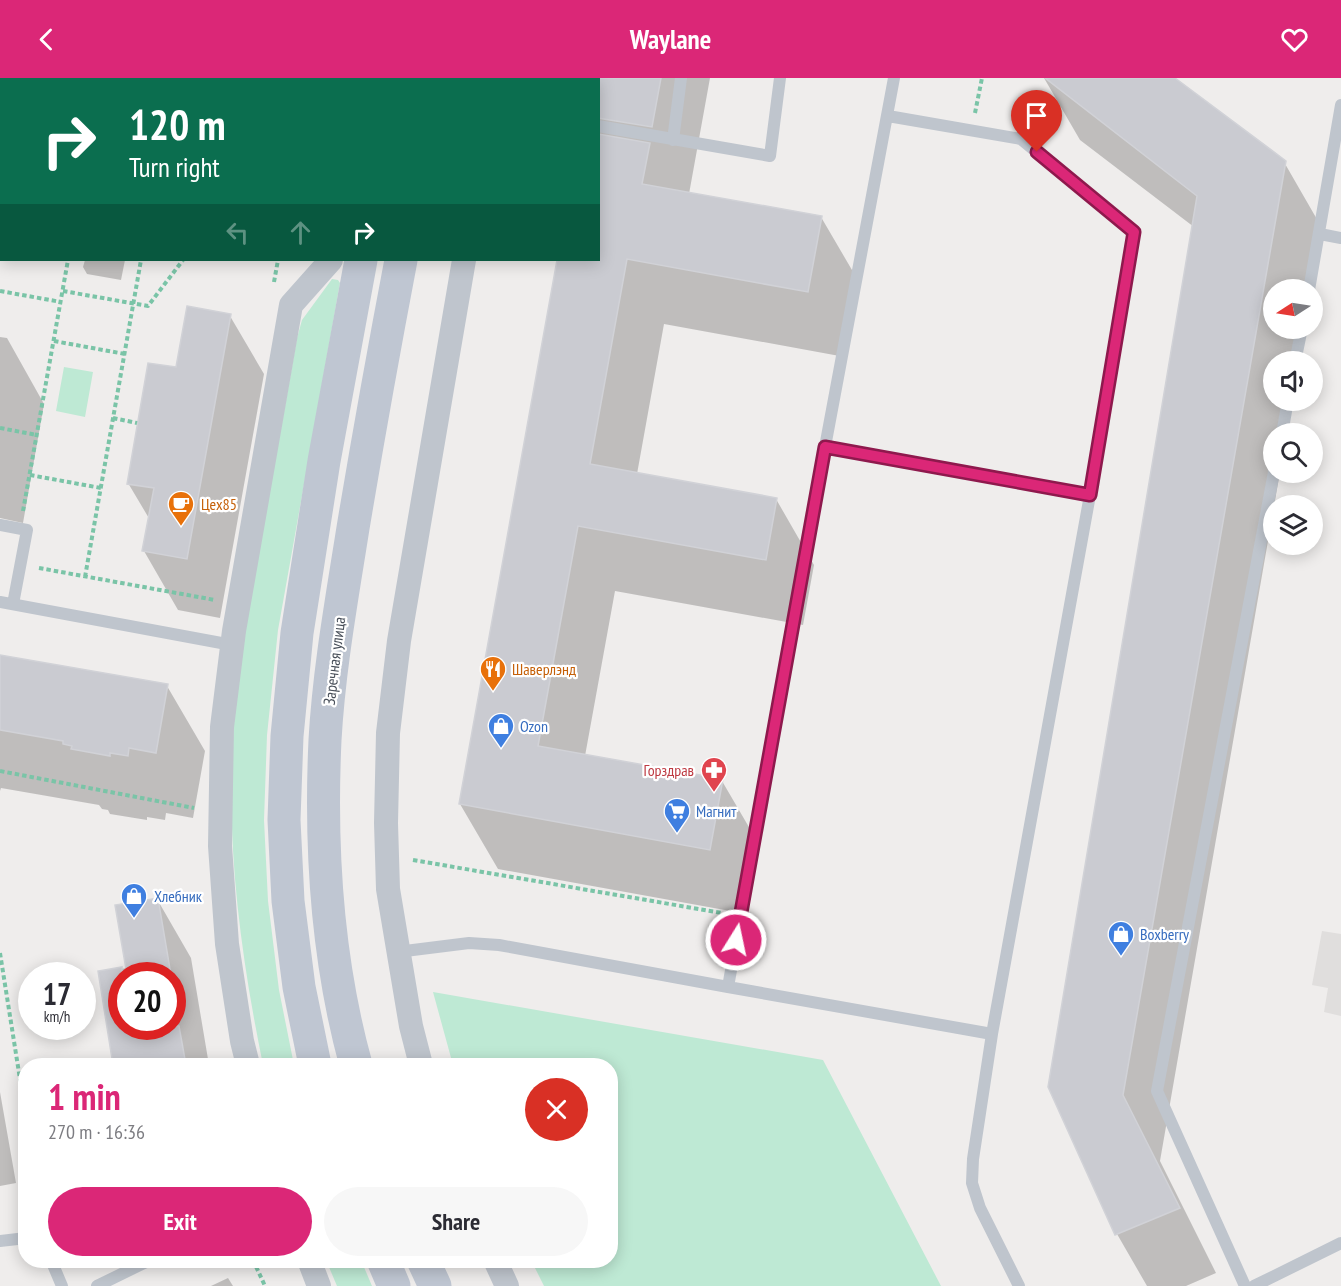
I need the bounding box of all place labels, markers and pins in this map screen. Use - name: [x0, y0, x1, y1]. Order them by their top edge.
- pin: [1011, 90, 1062, 152]
- cafe icon: Цех85: [166, 489, 196, 527]
- place label: Цех85: [201, 494, 237, 514]
- restaurant icon: Шаверлэнд: [478, 654, 508, 692]
- place label: Шаверлэнд: [512, 659, 576, 679]
- shop icon: Ozon: [486, 711, 516, 749]
- place label: Ozon: [520, 716, 548, 736]
- pharmacy icon: Горздрав: [699, 755, 729, 793]
- place label: Горздрав: [643, 760, 694, 780]
- supermarket icon: Магнит: [662, 796, 692, 834]
- place label: Магнит: [696, 801, 737, 821]
- shop icon: Хлебник: [119, 881, 149, 919]
- place label: Хлебник: [154, 886, 203, 906]
- shop icon: Boxberry: [1106, 919, 1136, 957]
- place label: Boxberry: [1140, 924, 1189, 944]

